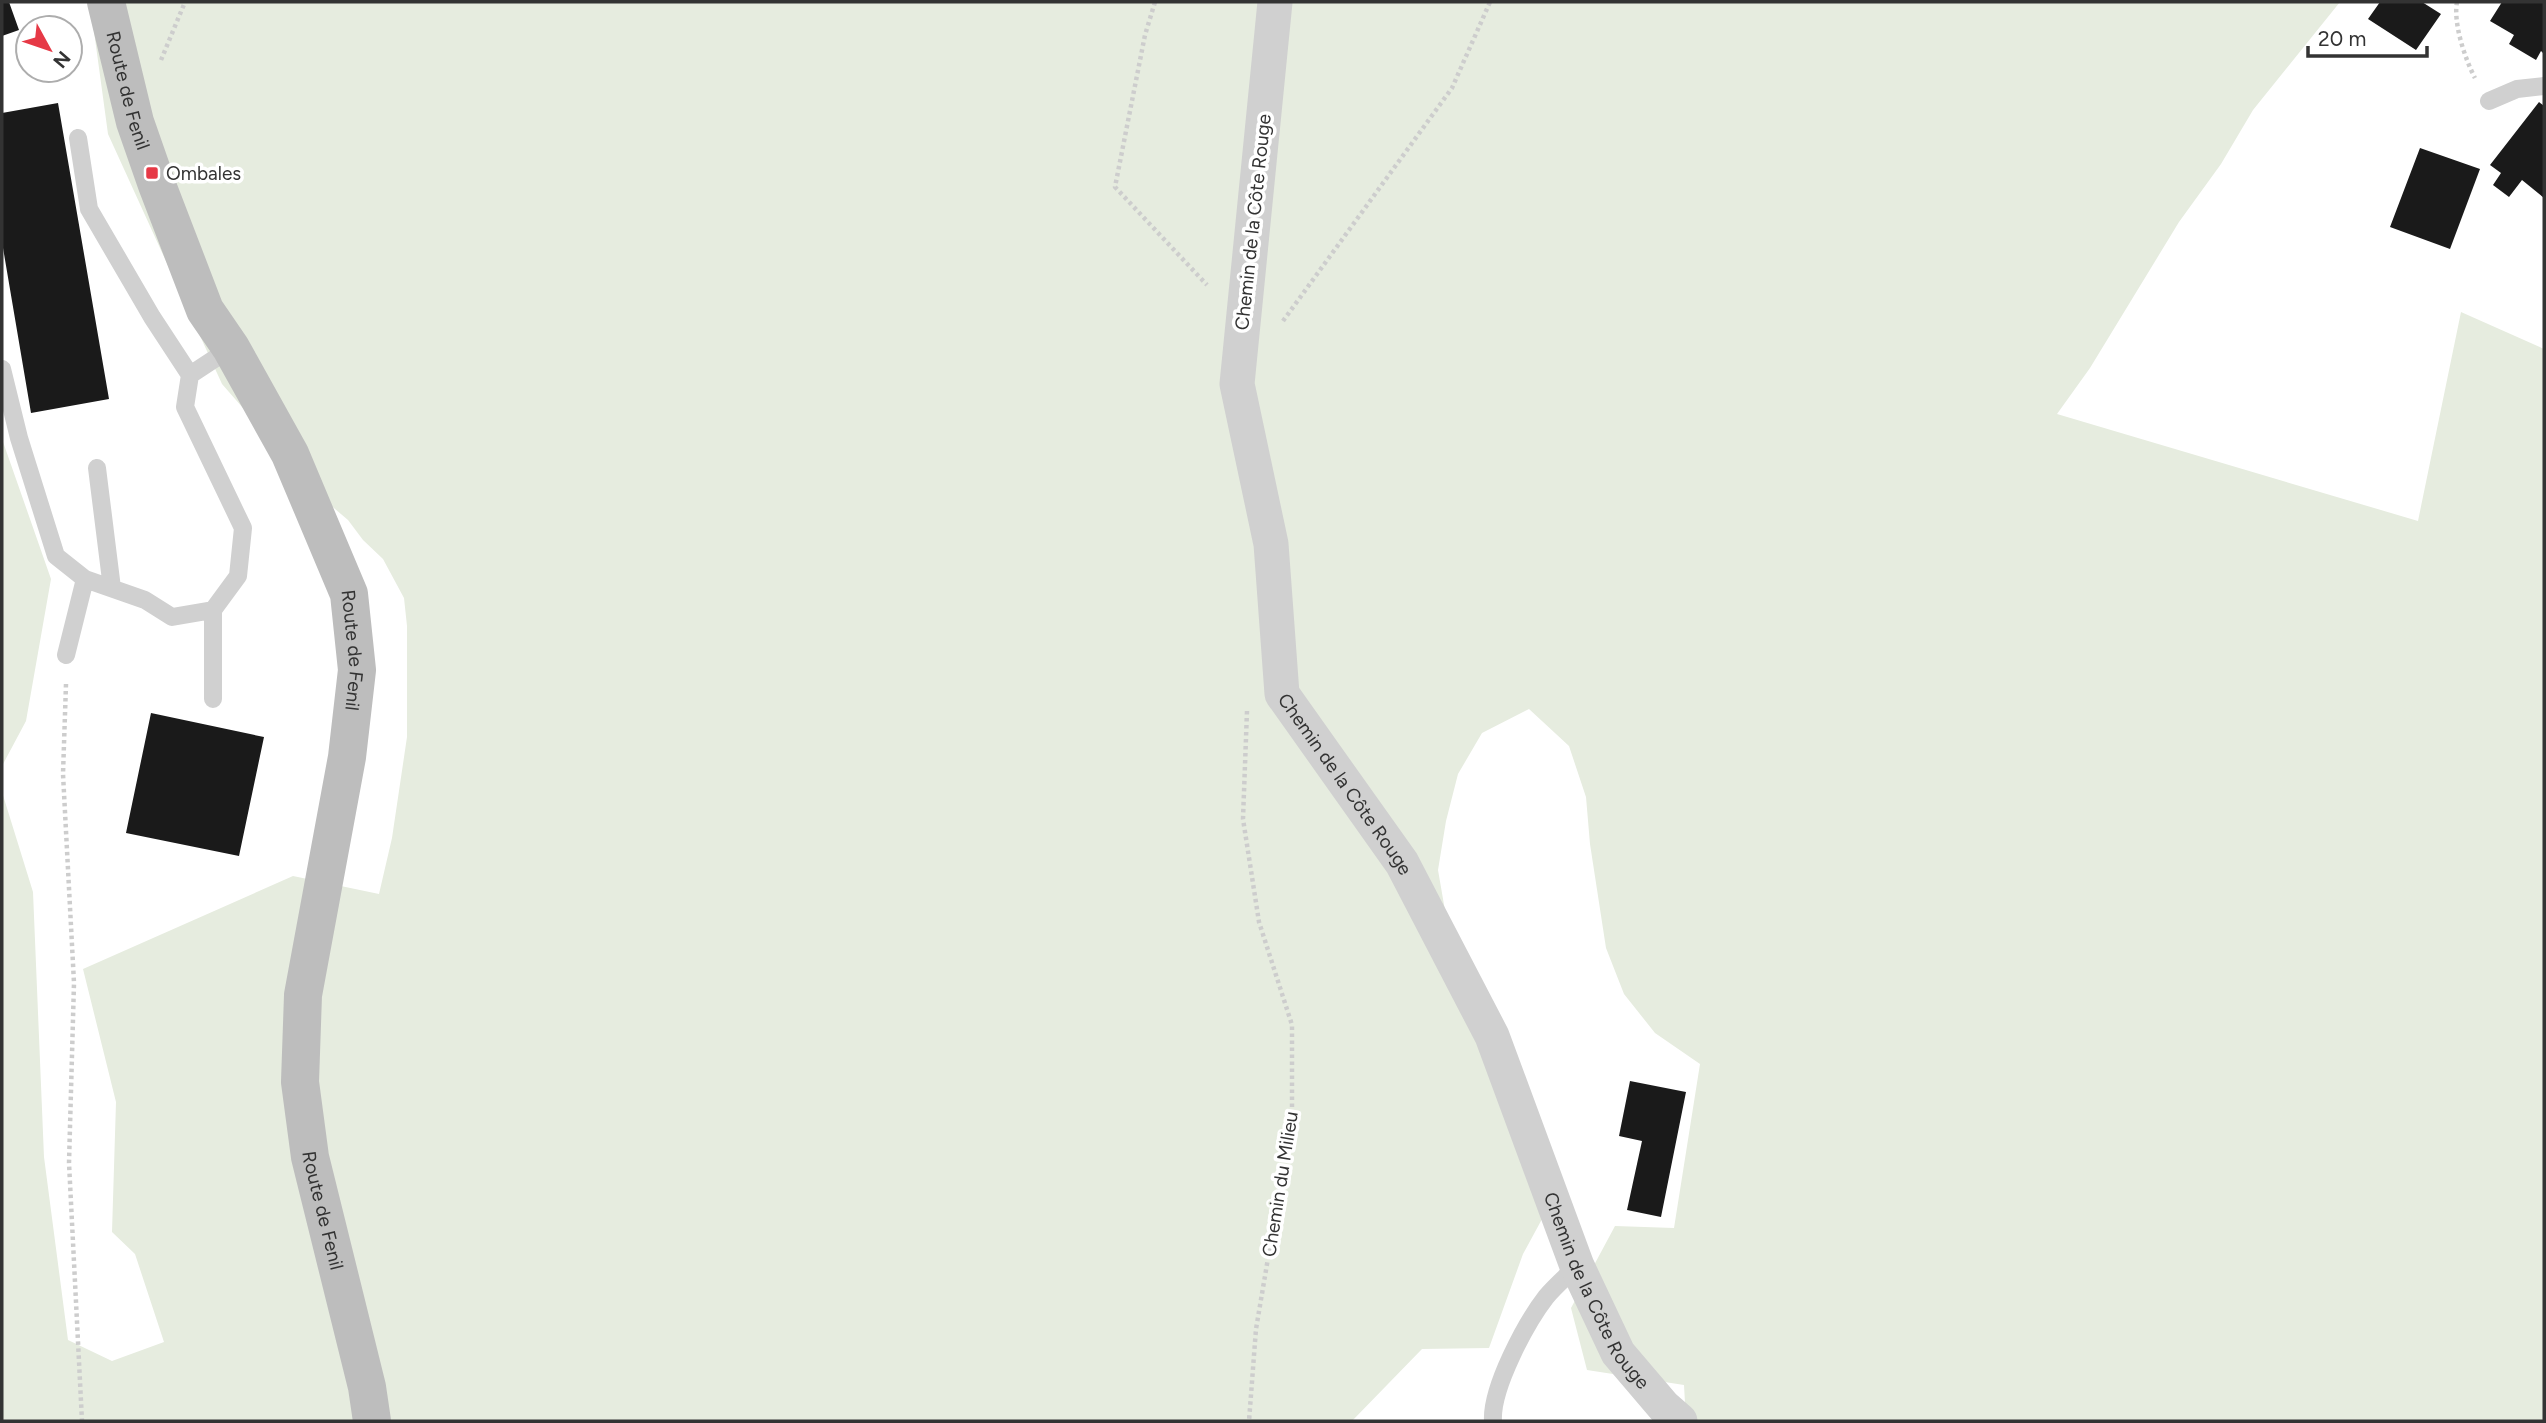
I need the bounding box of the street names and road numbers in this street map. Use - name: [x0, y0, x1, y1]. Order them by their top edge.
- street label: Route de Fenil: [102, 29, 155, 153]
- street label: Chemin de la Côte Rouge: [1230, 113, 1276, 331]
- street label: Route de Fenil: [337, 589, 369, 712]
- street label: Chemin de la Côte Rouge: [1273, 689, 1418, 879]
- street label: Chemin du Milieu: [1257, 1110, 1303, 1258]
- street label: Route de Fenil: [298, 1150, 349, 1272]
- street label: Chemin de la Côte Rouge: [1539, 1189, 1655, 1393]

